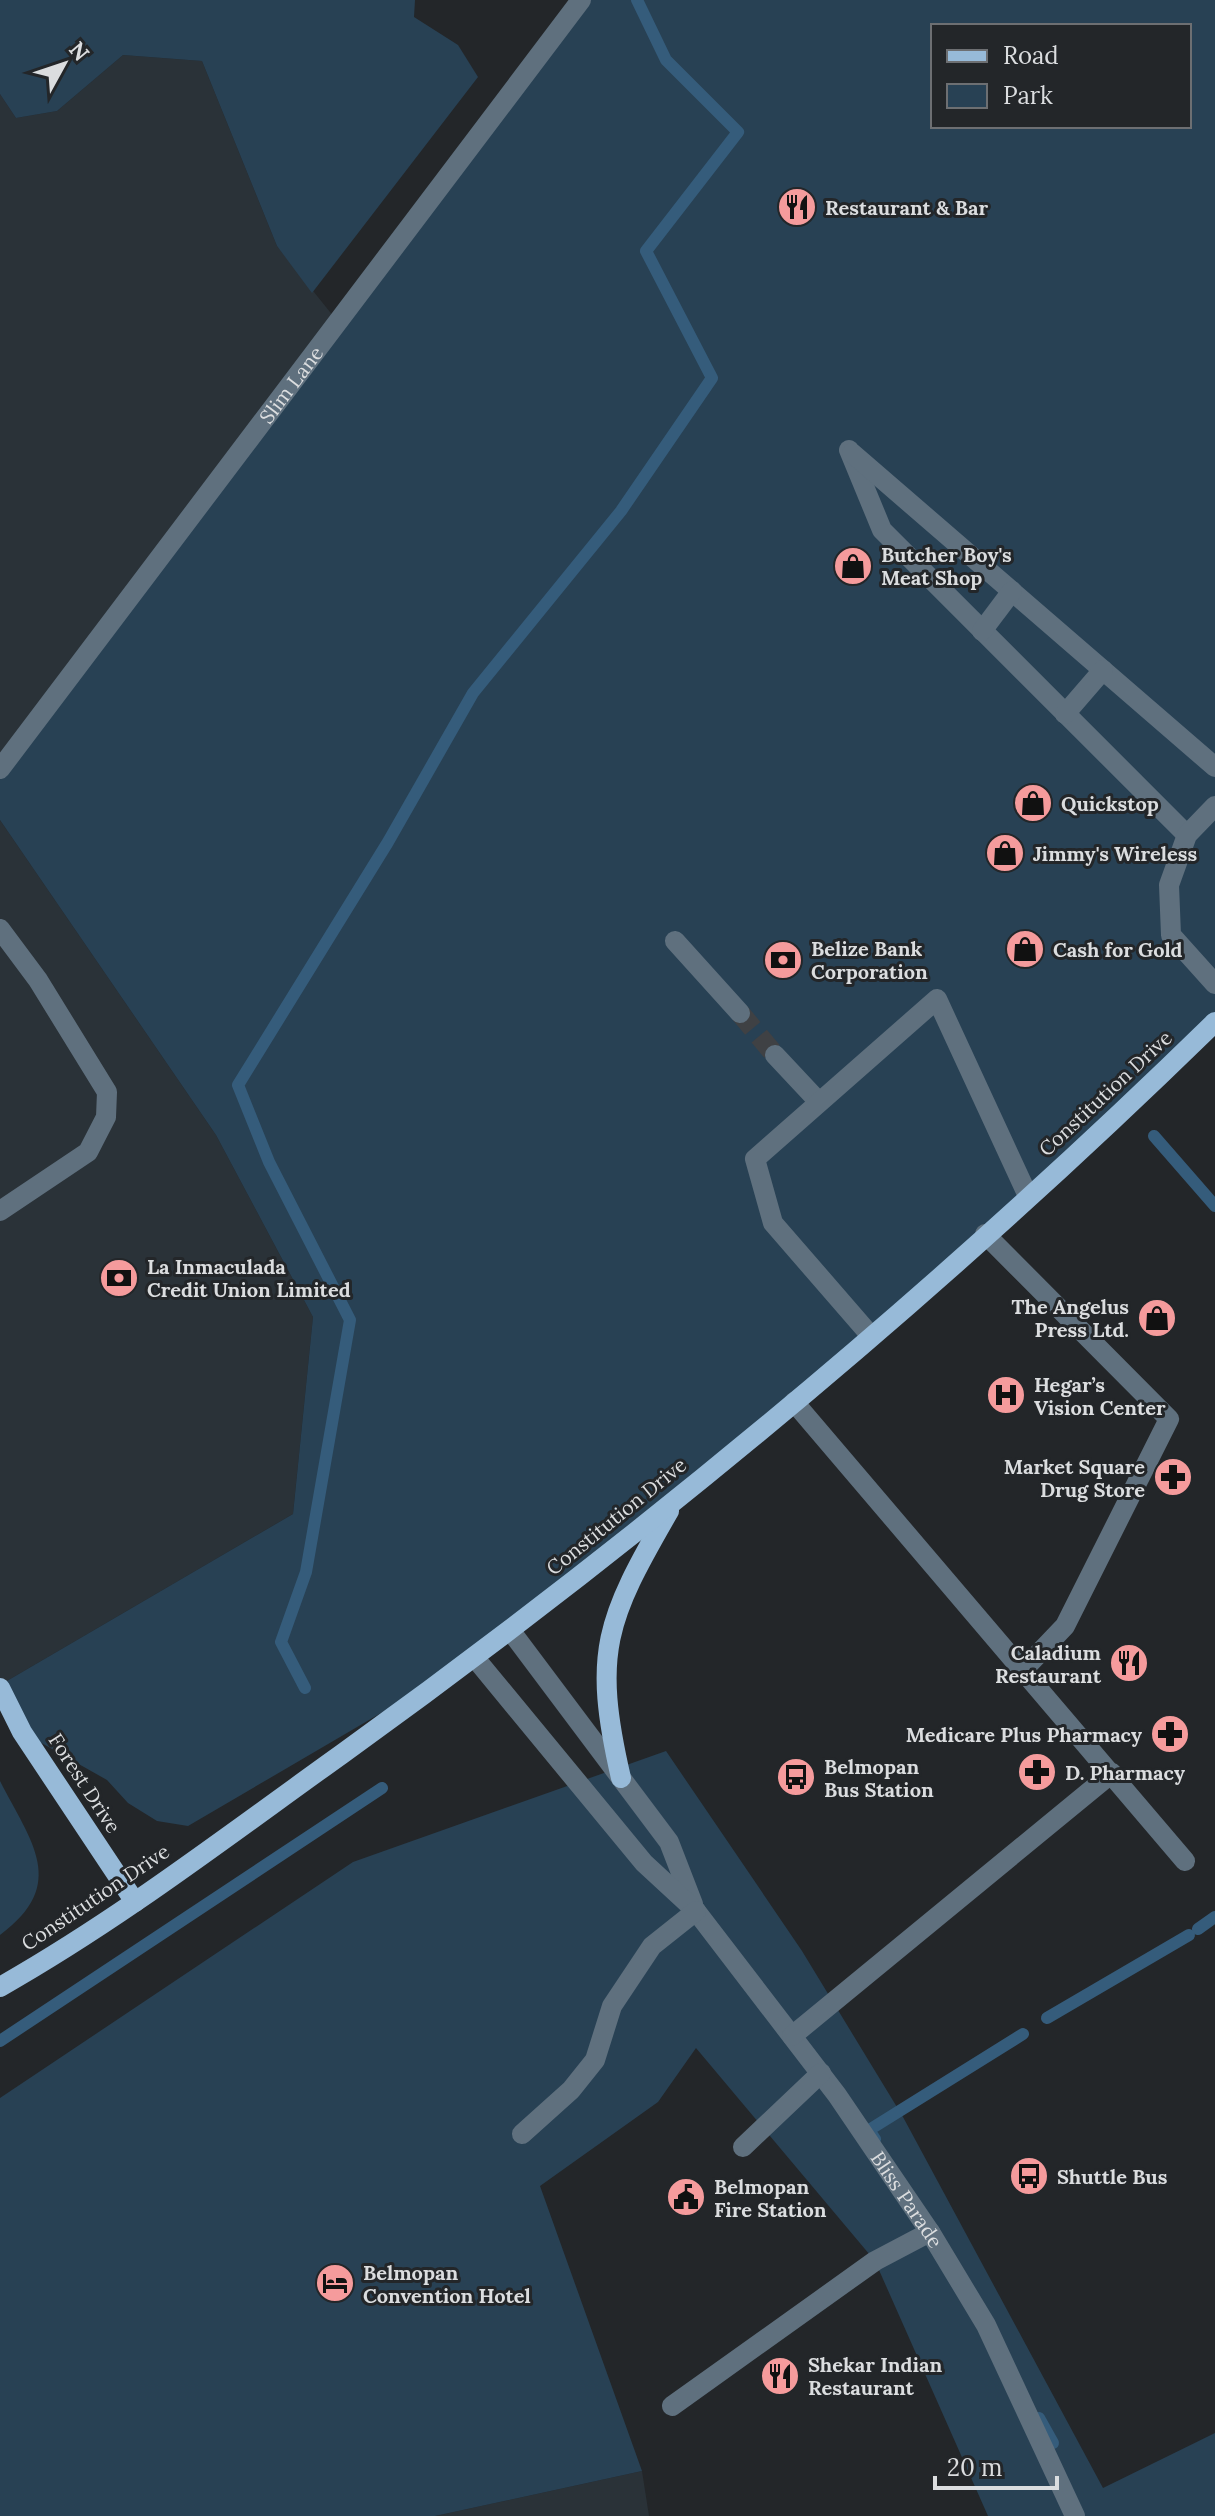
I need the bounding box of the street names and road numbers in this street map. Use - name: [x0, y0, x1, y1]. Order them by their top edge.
- street label: Slim Lane: [253, 341, 328, 428]
- street label: Constitution Drive: [1033, 1025, 1177, 1161]
- street label: Constitution Drive: [541, 1452, 691, 1580]
- street label: Forest Drive: [43, 1728, 127, 1838]
- street label: Constitution Drive: [16, 1838, 174, 1956]
- street label: Bliss Parade: [866, 2146, 949, 2252]

